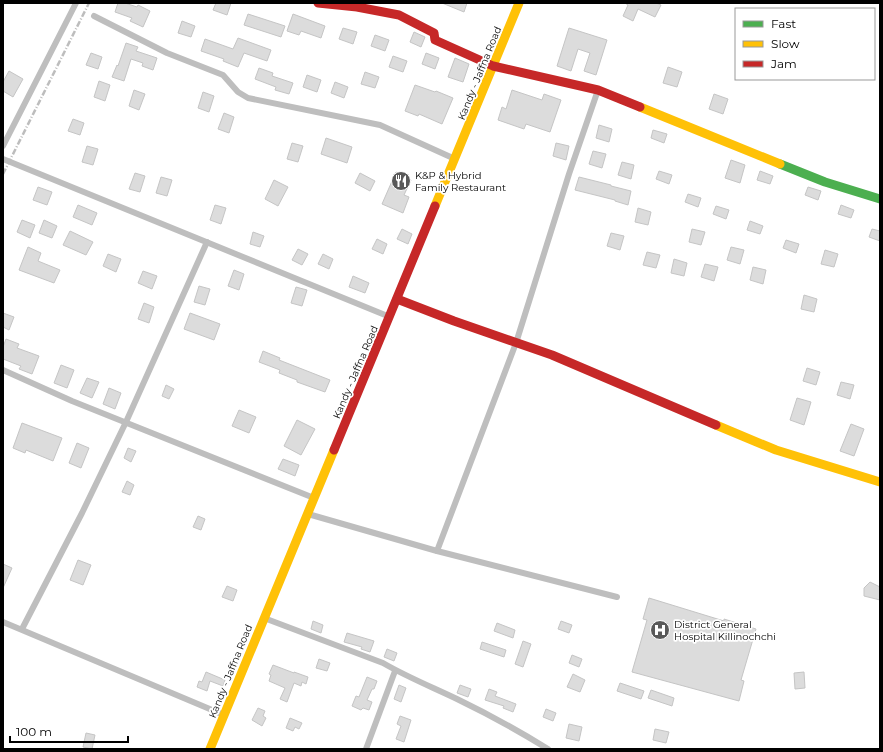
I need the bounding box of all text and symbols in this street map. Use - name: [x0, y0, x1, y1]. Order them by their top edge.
- legend: [735, 8, 875, 80]
- text: Fast: [771, 16, 796, 31]
- street label: Kandy - Jaffna Road: [455, 24, 504, 122]
- text: Slow: [771, 36, 800, 51]
- text: Jam: [770, 56, 797, 71]
- place label: K&P & Hybrid Family Restaurant: [415, 169, 506, 194]
- restaurant icon: K&P & Hybrid Family Restaurant: [390, 170, 412, 192]
- street label: Kandy - Jaffna Road: [330, 324, 381, 421]
- place label: District General Hospital Killinochchi: [674, 618, 776, 643]
- hospital icon: District General Hospital Killinochchi: [649, 619, 671, 641]
- street label: Kandy - Jaffna Road: [206, 622, 255, 720]
- scale bar: [10, 718, 128, 744]
- text: 100 m: [16, 724, 52, 739]

